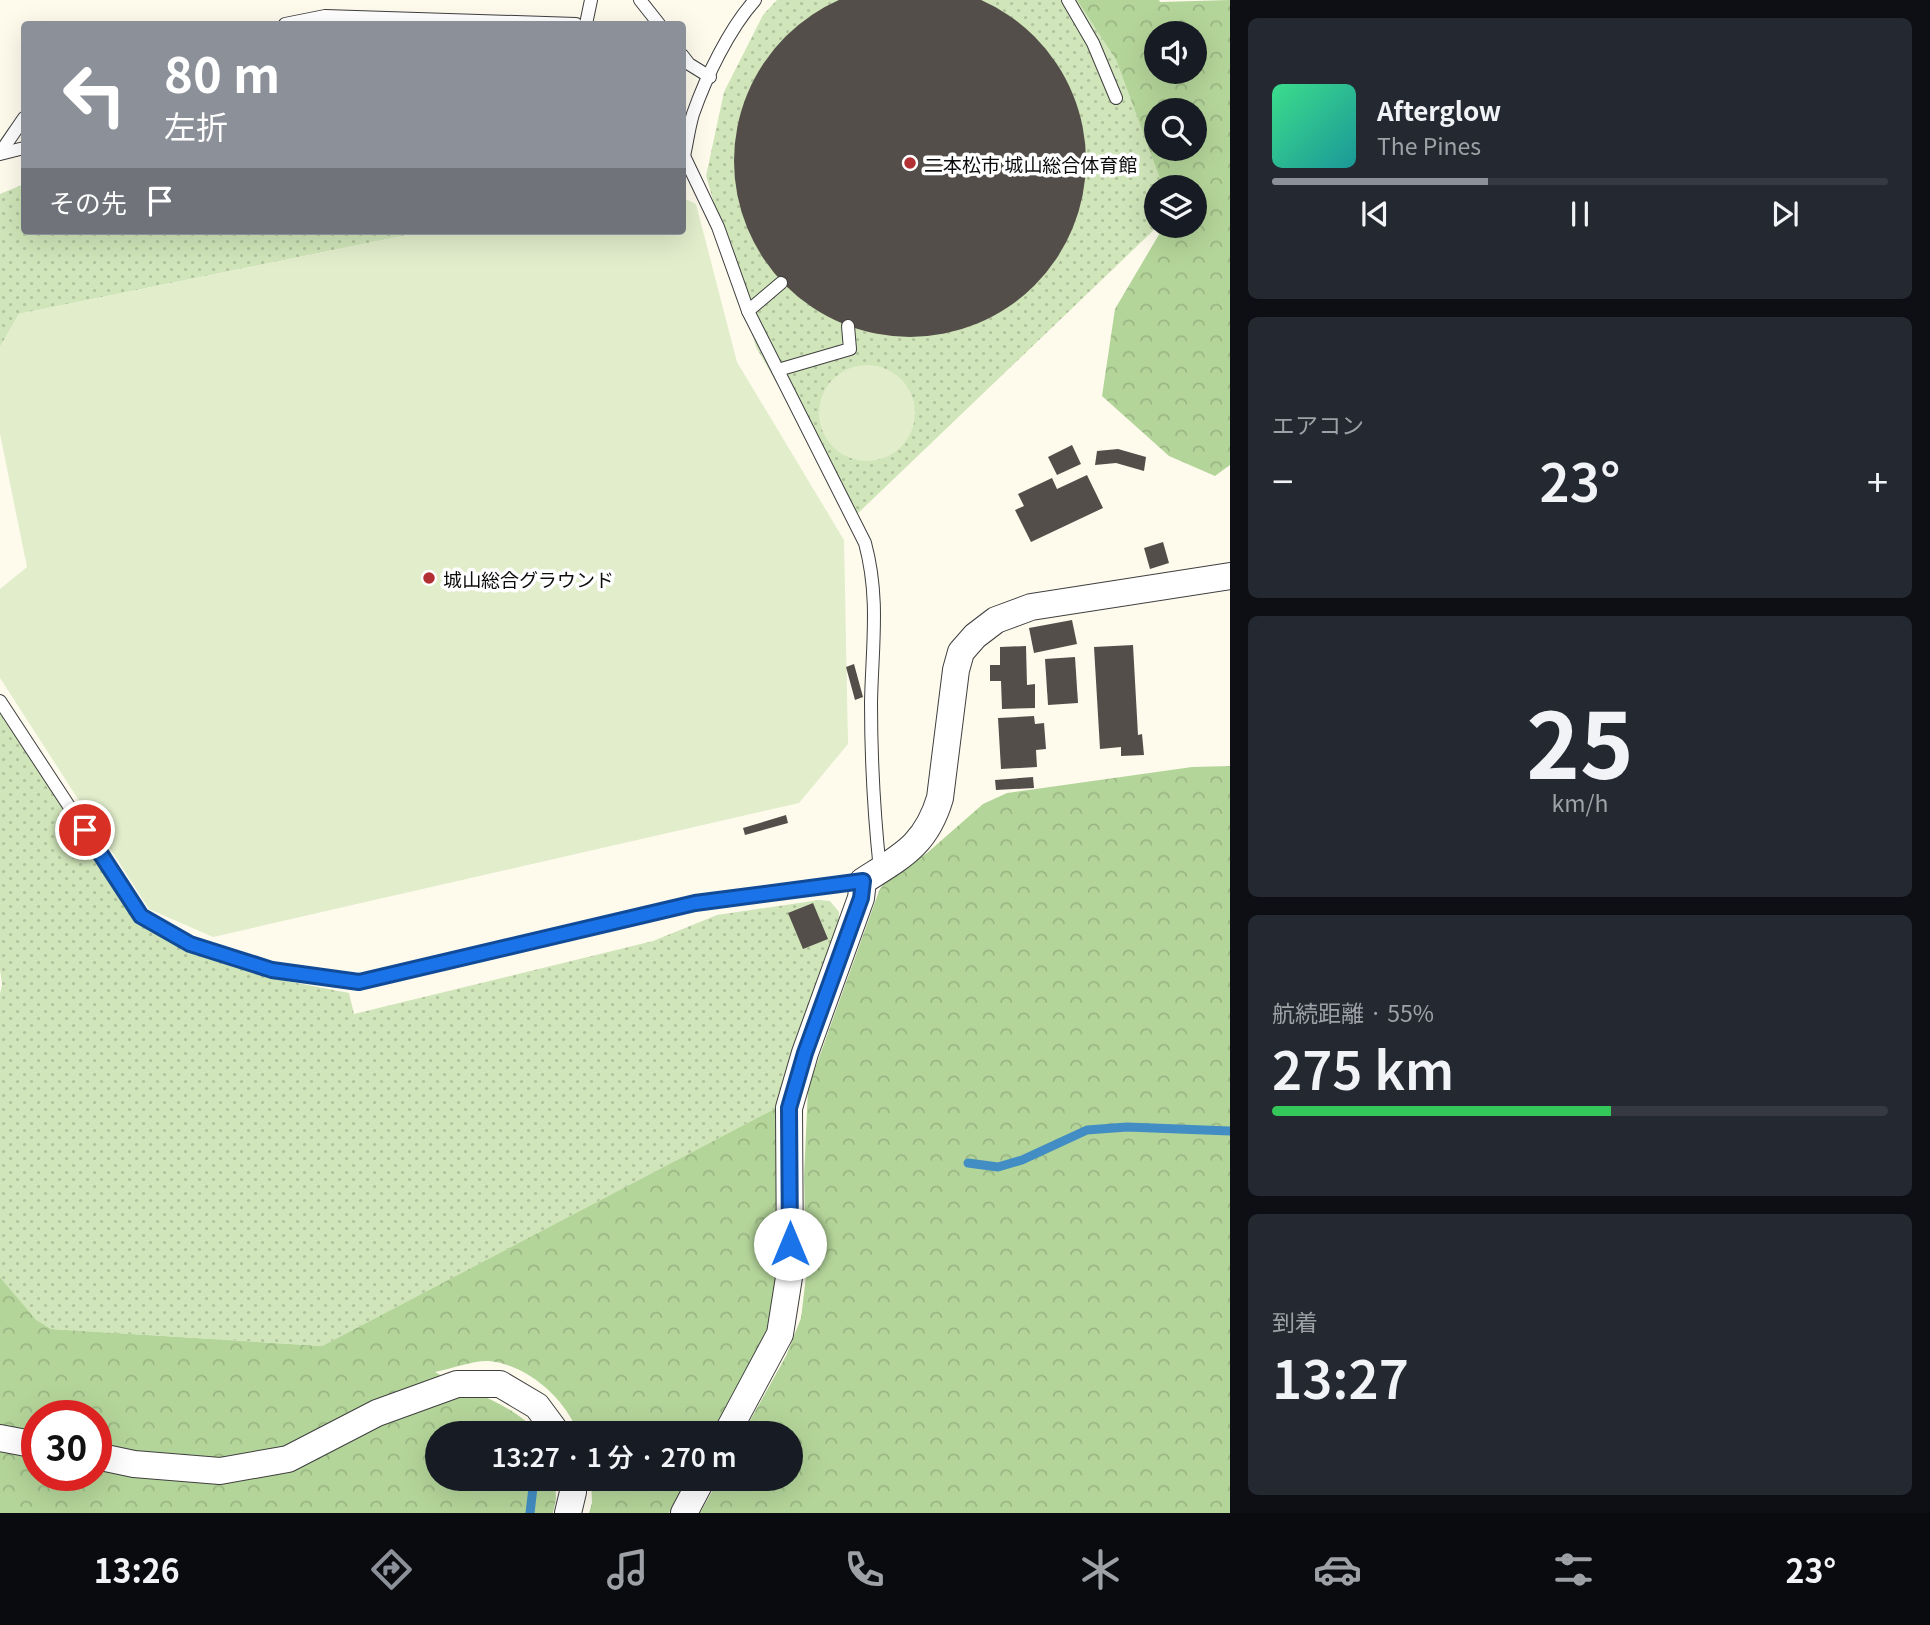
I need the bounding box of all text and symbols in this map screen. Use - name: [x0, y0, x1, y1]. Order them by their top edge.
- map controls: [1144, 21, 1207, 238]
- button: sound: [1144, 21, 1207, 84]
- text: 80 m: [164, 36, 280, 107]
- icon: left: [49, 49, 140, 140]
- text: Afterglow: [1377, 91, 1501, 128]
- button: search: [1144, 98, 1207, 161]
- text: 左折: [164, 102, 228, 148]
- text: The Pines: [1377, 128, 1481, 162]
- place label: 二本松市 城山総合体育館: [924, 150, 1137, 177]
- marker: 二本松市 城山総合体育館: [902, 155, 918, 171]
- button: layers: [1144, 175, 1207, 238]
- icon: arrive: [141, 182, 179, 220]
- text: その先: [49, 183, 127, 220]
- icon: previous: [1356, 195, 1394, 233]
- icon: pause: [1561, 195, 1599, 233]
- icon: next: [1766, 195, 1804, 233]
- text: エアコン: [1272, 407, 1364, 441]
- text: 23°: [1540, 442, 1620, 517]
- text: −: [1272, 452, 1293, 507]
- text: +: [1867, 452, 1888, 507]
- place label: 城山総合グラウンド: [443, 565, 614, 592]
- marker: 城山総合グラウンド: [421, 570, 437, 586]
- text: 25: [1526, 673, 1634, 805]
- text: km/h: [1552, 785, 1608, 819]
- pin: [55, 800, 115, 860]
- icon: arrive: [66, 811, 104, 849]
- text: 航続距離 · 55%: [1272, 995, 1434, 1029]
- text: 275 km: [1272, 1030, 1454, 1105]
- position arrow: [753, 1207, 827, 1281]
- text: 到着: [1272, 1304, 1318, 1338]
- text: 13:27: [1272, 1339, 1409, 1414]
- speed limit sign: 30: [21, 1400, 112, 1491]
- text: 13:27 · 1 分 · 270 m: [491, 1437, 737, 1474]
- icon: directions: [367, 1545, 416, 1594]
- icon: music: [603, 1545, 652, 1594]
- icon: phone: [840, 1545, 889, 1594]
- icon: climate: [1076, 1545, 1125, 1594]
- icon: car: [1313, 1545, 1362, 1594]
- icon: filters: [1549, 1545, 1598, 1594]
- text: 13:26: [94, 1546, 180, 1592]
- text: 23°: [1786, 1546, 1836, 1592]

